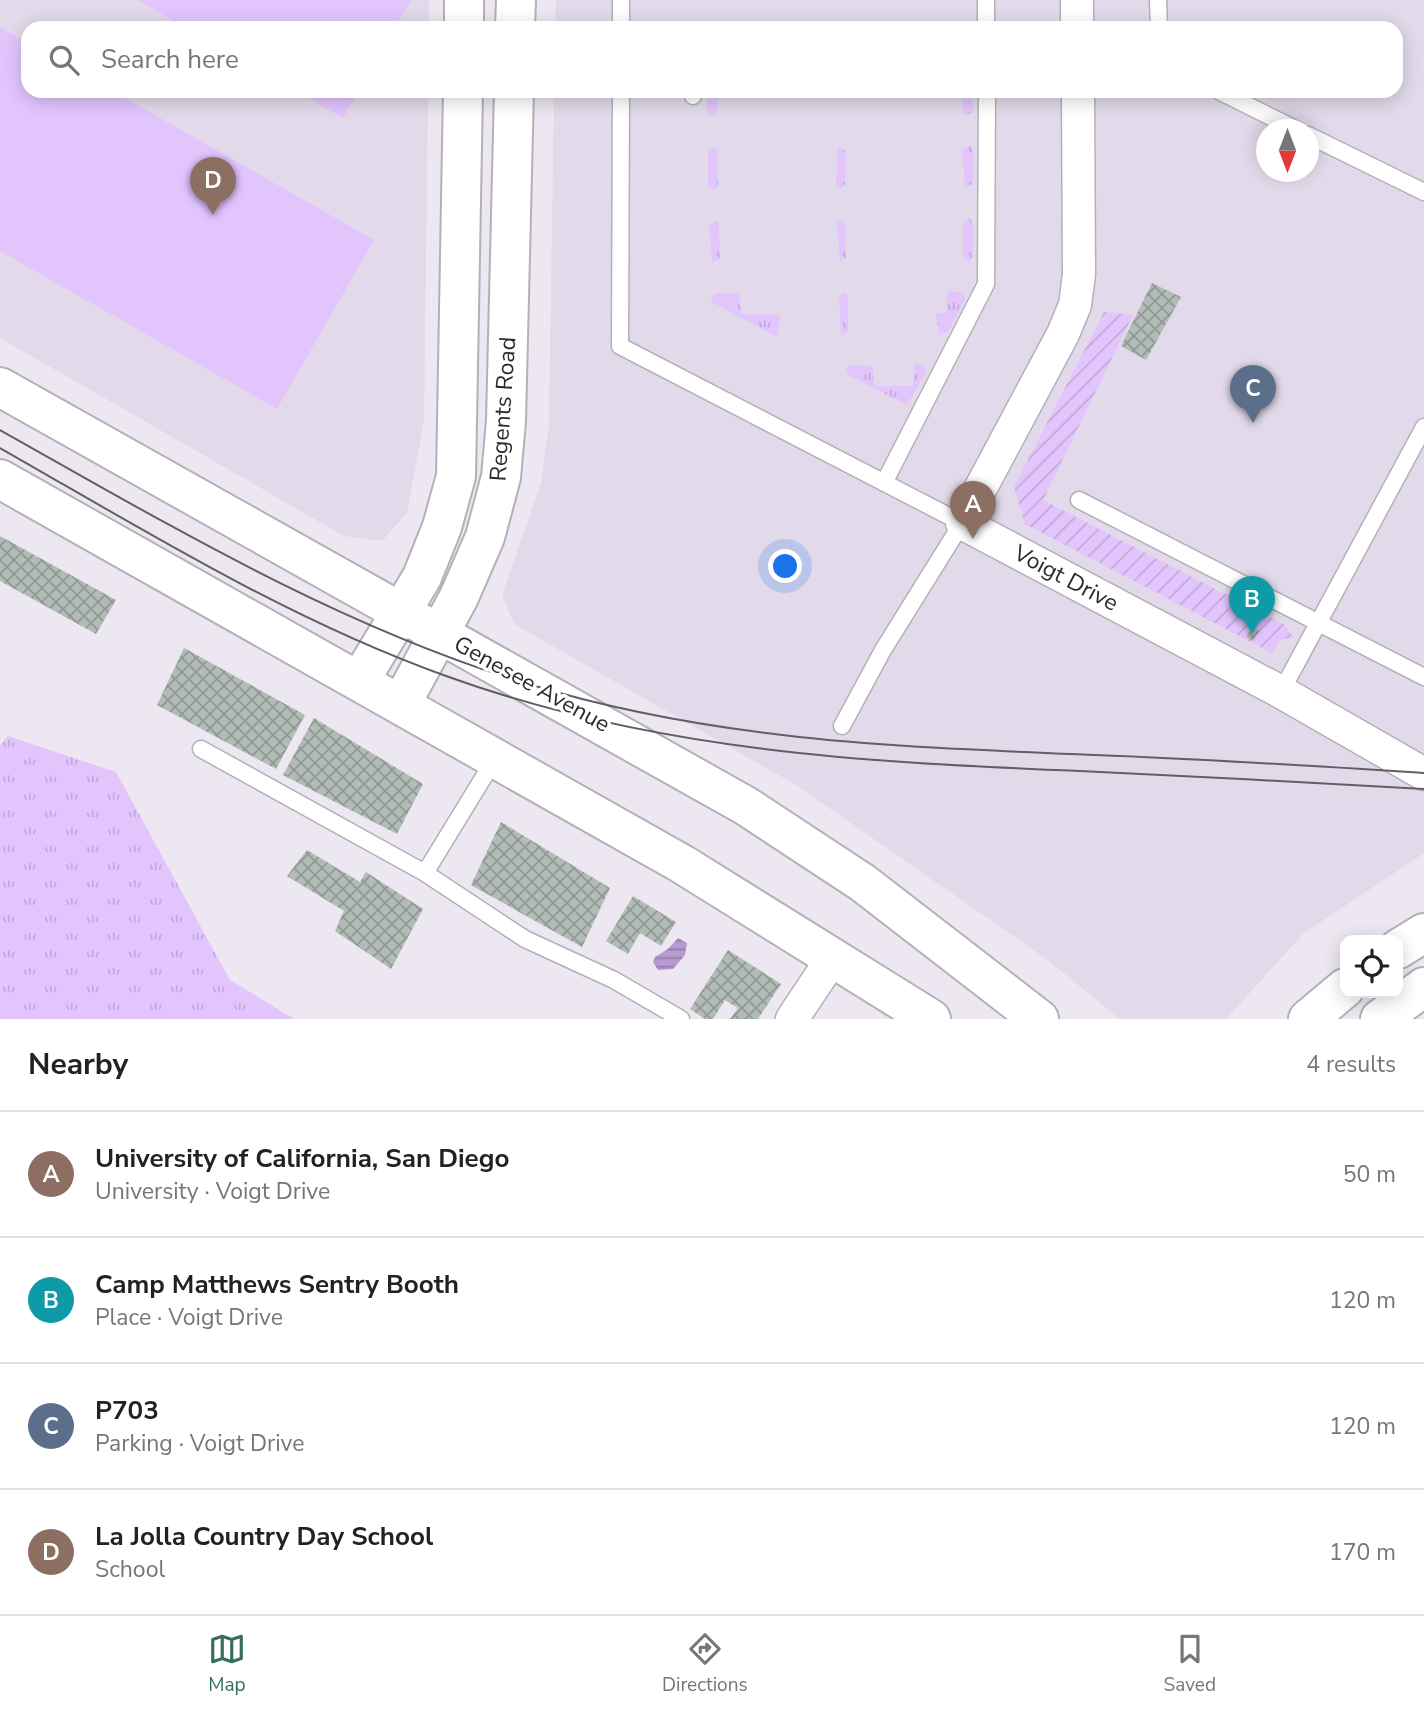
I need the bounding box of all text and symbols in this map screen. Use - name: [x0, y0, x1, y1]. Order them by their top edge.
- search box: [21, 21, 1403, 98]
- icon: search: [45, 41, 83, 79]
- text: Search here: [101, 42, 239, 77]
- north arrow: [1256, 119, 1319, 182]
- pin: D: [190, 157, 236, 215]
- street label: Regents Road: [482, 336, 524, 482]
- pin: C: [1230, 365, 1276, 423]
- pin: A: [950, 481, 996, 539]
- street label: Voigt Drive: [1007, 537, 1124, 619]
- your location: [768, 549, 802, 583]
- pin: B: [1229, 576, 1275, 634]
- street label: Genesee Avenue: [448, 628, 616, 740]
- map controls: [1340, 935, 1403, 998]
- button: locate: [1340, 935, 1403, 998]
- text: Nearby: [28, 1044, 128, 1085]
- text: 4 results: [1306, 1049, 1396, 1080]
- text: University of California, San Diego: [95, 1141, 509, 1176]
- text: A: [42, 1159, 60, 1190]
- text: 50 m: [1343, 1159, 1396, 1190]
- text: University · Voigt Drive: [95, 1176, 330, 1207]
- text: Camp Matthews Sentry Booth: [95, 1267, 459, 1302]
- text: B: [43, 1285, 59, 1316]
- text: 120 m: [1329, 1285, 1396, 1316]
- text: Place · Voigt Drive: [95, 1302, 283, 1333]
- text: P703: [95, 1393, 159, 1428]
- text: C: [43, 1411, 59, 1442]
- text: 120 m: [1329, 1411, 1396, 1442]
- text: Parking · Voigt Drive: [95, 1428, 304, 1459]
- text: La Jolla Country Day School: [95, 1519, 433, 1554]
- text: D: [42, 1537, 60, 1568]
- text: 170 m: [1329, 1537, 1396, 1568]
- text: School: [95, 1554, 165, 1585]
- tab: Map: [208, 1630, 246, 1698]
- tab: Directions: [662, 1630, 748, 1698]
- tab: Saved: [1164, 1630, 1216, 1698]

